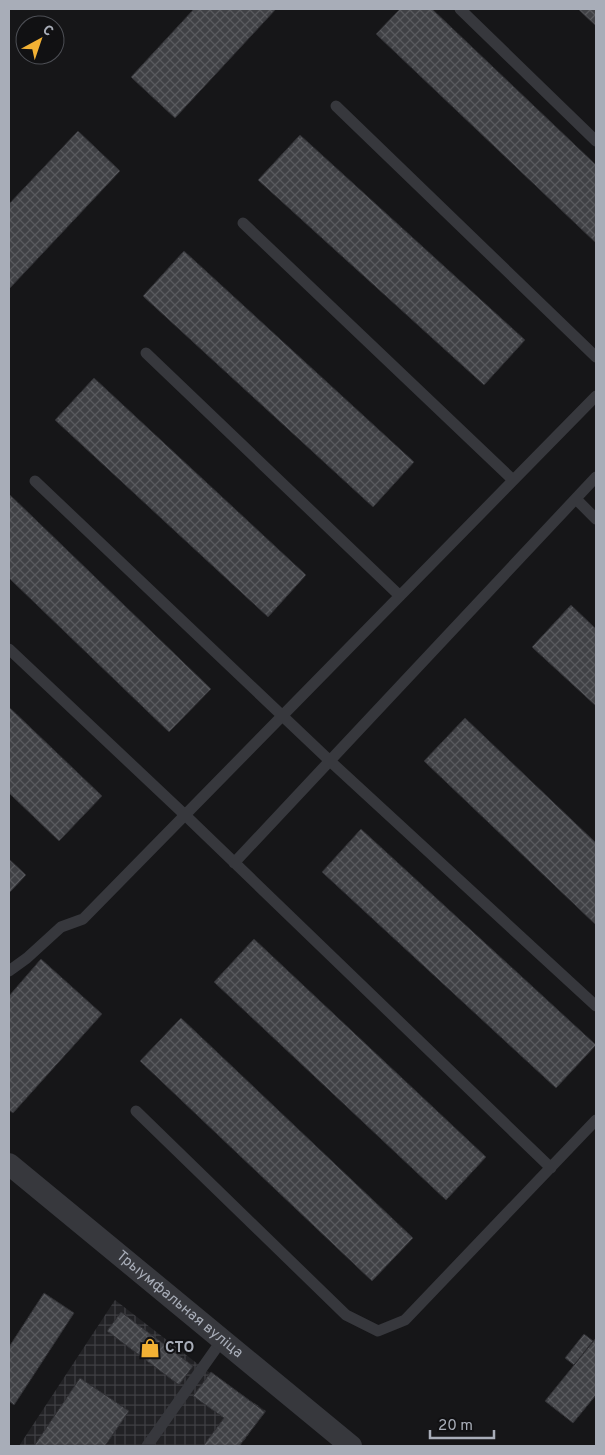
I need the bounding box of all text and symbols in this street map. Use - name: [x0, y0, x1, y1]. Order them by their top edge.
- north arrow: [15, 15, 65, 65]
- text: С: [38, 22, 56, 41]
- street label: Трыумфальная вуліца: [112, 1247, 247, 1362]
- shop icon: СТО: [139, 1337, 161, 1359]
- place label: СТО: [165, 1339, 194, 1358]
- scale bar: [430, 1408, 494, 1440]
- text: 20 m: [438, 1417, 473, 1436]

